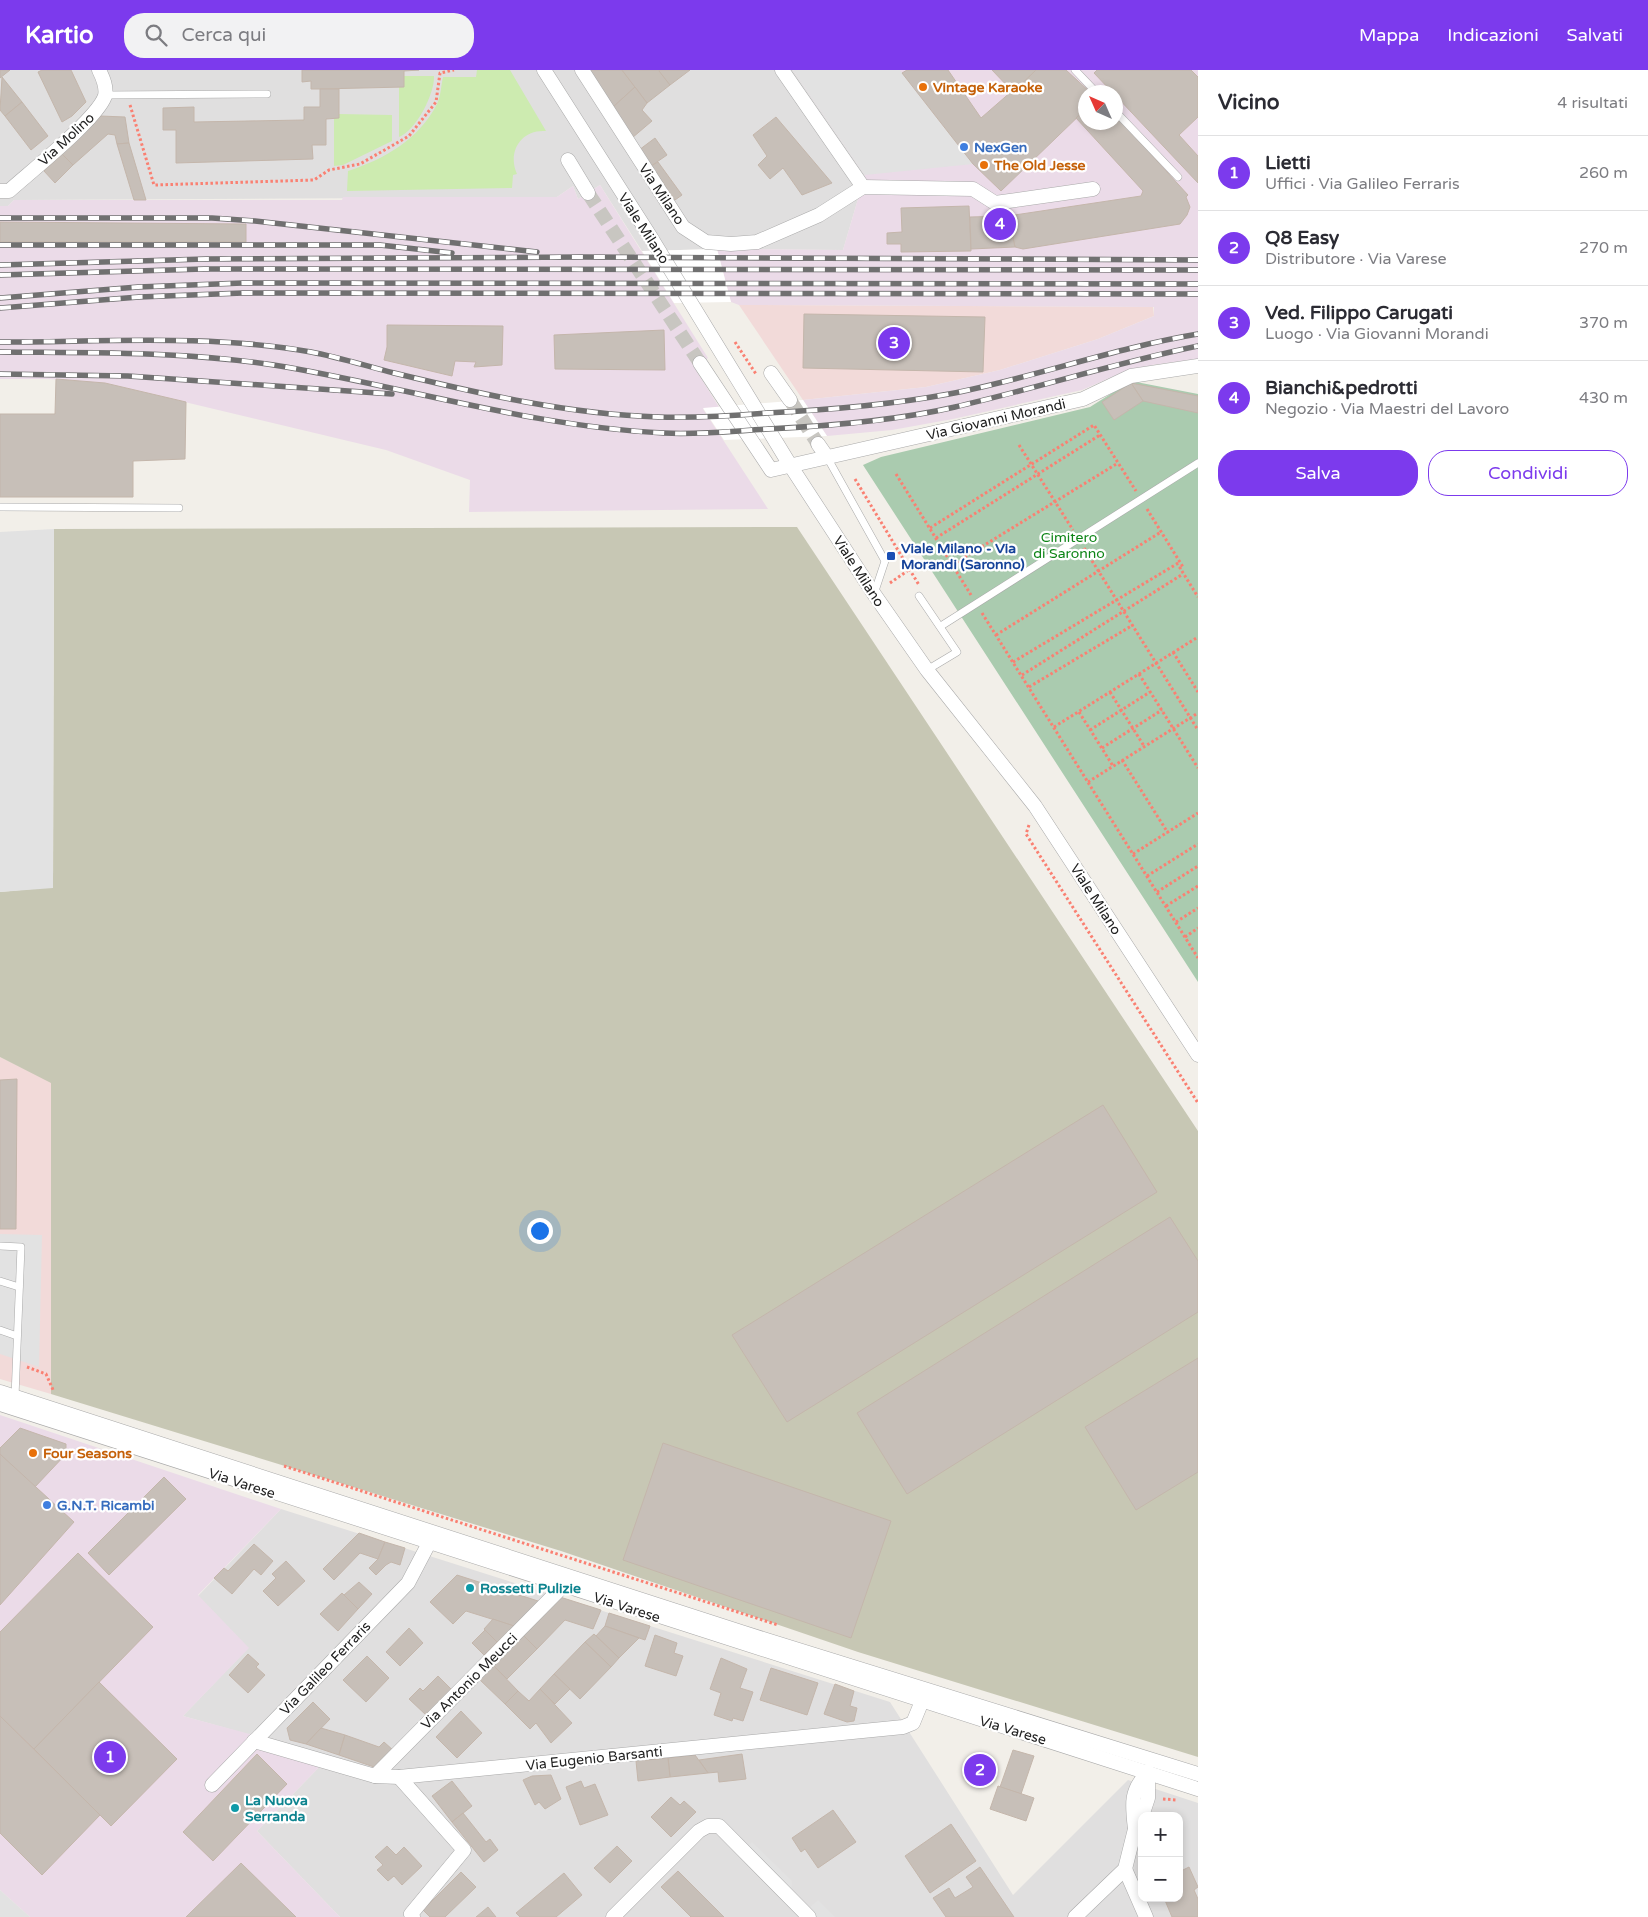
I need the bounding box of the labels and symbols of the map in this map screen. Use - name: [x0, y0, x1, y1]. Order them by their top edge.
- place label: Vintage Karaoke: [933, 79, 1043, 96]
- marker: Vintage Karaoke: [917, 81, 929, 93]
- north arrow: [1078, 85, 1123, 130]
- street label: Via Molino: [35, 109, 98, 170]
- place label: NexGen: [974, 139, 1027, 156]
- marker: NexGen: [958, 141, 970, 153]
- place label: The Old Jesse: [993, 157, 1086, 174]
- marker: The Old Jesse: [978, 159, 990, 171]
- street label: Via Milano: [635, 161, 688, 228]
- street label: Viale Milano: [614, 190, 673, 267]
- pin: 4: [984, 205, 1016, 243]
- pin: 3: [878, 324, 910, 362]
- street label: Via Giovanni Morandi: [925, 395, 1067, 444]
- park label: Cimitero di Saronno: [1033, 529, 1105, 562]
- street label: Viale Milano: [829, 533, 888, 610]
- place label: Viale Milano - Via Morandi (Saronno): [901, 540, 1025, 573]
- marker: Viale Milano - Via Morandi (Saronno): [885, 550, 897, 562]
- street label: Viale Milano: [1066, 861, 1125, 938]
- your location: [527, 1218, 553, 1244]
- place label: Four Seasons: [43, 1445, 132, 1462]
- marker: Four Seasons: [27, 1447, 39, 1459]
- street label: Via Varese: [206, 1465, 277, 1502]
- place label: G.N.T. Ricambi: [57, 1497, 154, 1514]
- marker: G.N.T. Ricambi: [41, 1499, 53, 1511]
- place label: Rossetti Pulizie: [480, 1580, 581, 1597]
- marker: Rossetti Pulizie: [464, 1582, 476, 1594]
- street label: Via Varese: [591, 1589, 662, 1626]
- street label: Via Galileo Ferraris: [276, 1618, 375, 1719]
- street label: Via Antonio Meucci: [418, 1630, 521, 1733]
- street label: Via Varese: [977, 1712, 1048, 1749]
- pin: 1: [94, 1738, 126, 1776]
- street label: Via Eugenio Barsanti: [525, 1743, 663, 1774]
- pin: 2: [964, 1751, 996, 1789]
- place label: La Nuova Serranda: [245, 1792, 308, 1825]
- marker: La Nuova Serranda: [229, 1802, 241, 1814]

